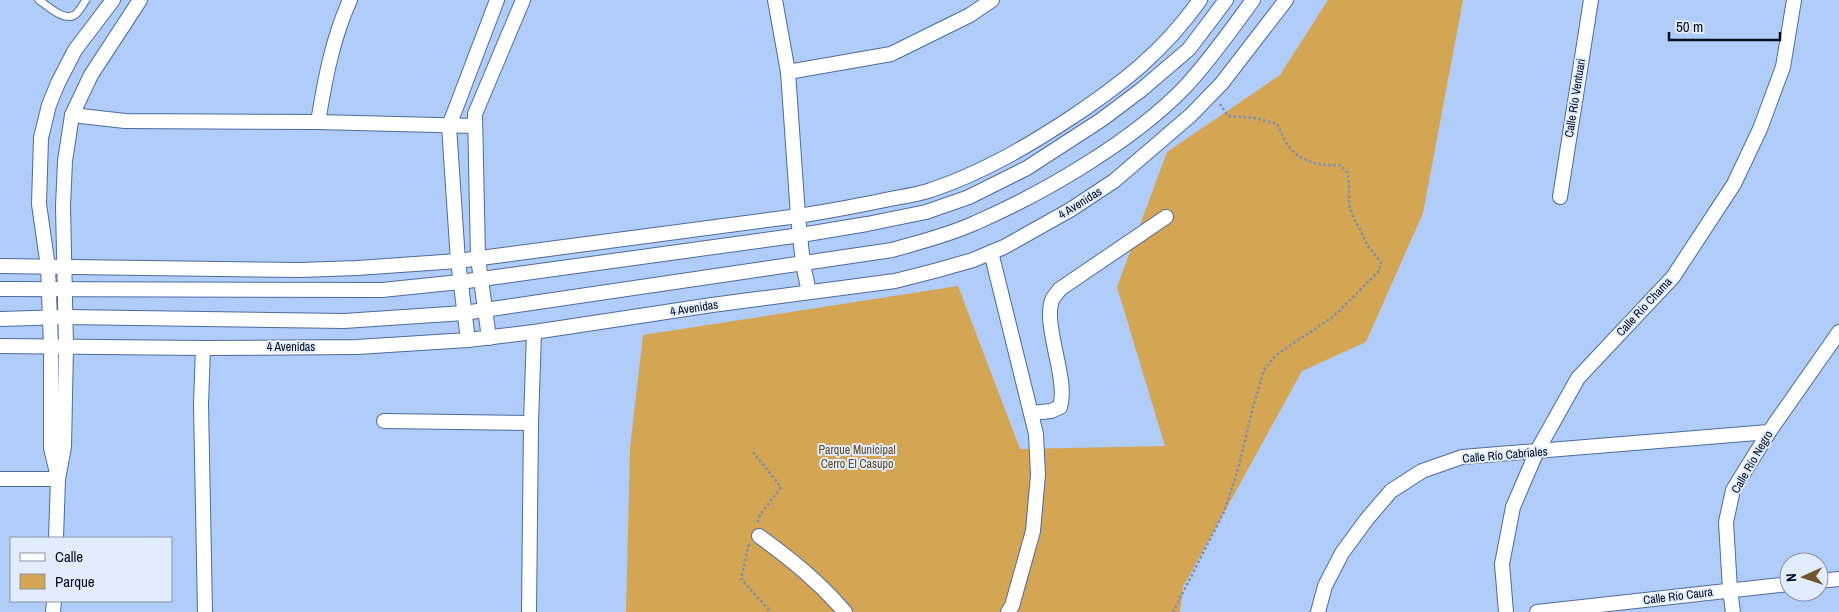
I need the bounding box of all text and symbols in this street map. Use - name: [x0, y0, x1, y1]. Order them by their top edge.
- scale bar: [1669, 10, 1780, 42]
- text: 50 m: [1676, 16, 1703, 37]
- street label: Calle Río Ventuari: [1561, 57, 1589, 139]
- street label: 4 Avenidas: [1055, 183, 1105, 223]
- street label: Calle Río Chama: [1613, 274, 1676, 340]
- street label: 4 Avenidas: [669, 296, 719, 320]
- street label: 4 Avenidas: [267, 339, 315, 355]
- street label: Calle Río Negro: [1728, 428, 1776, 496]
- park label: Parque Municipal Cerro El Casupo: [818, 442, 896, 472]
- street label: Calle Río Cabriales: [1462, 443, 1548, 467]
- legend: [10, 537, 172, 602]
- text: Calle: [55, 546, 83, 567]
- north arrow: [1779, 552, 1829, 602]
- text: Parque: [55, 571, 95, 592]
- text: N: [1782, 573, 1800, 582]
- street label: Calle Río Caura: [1642, 584, 1714, 608]

